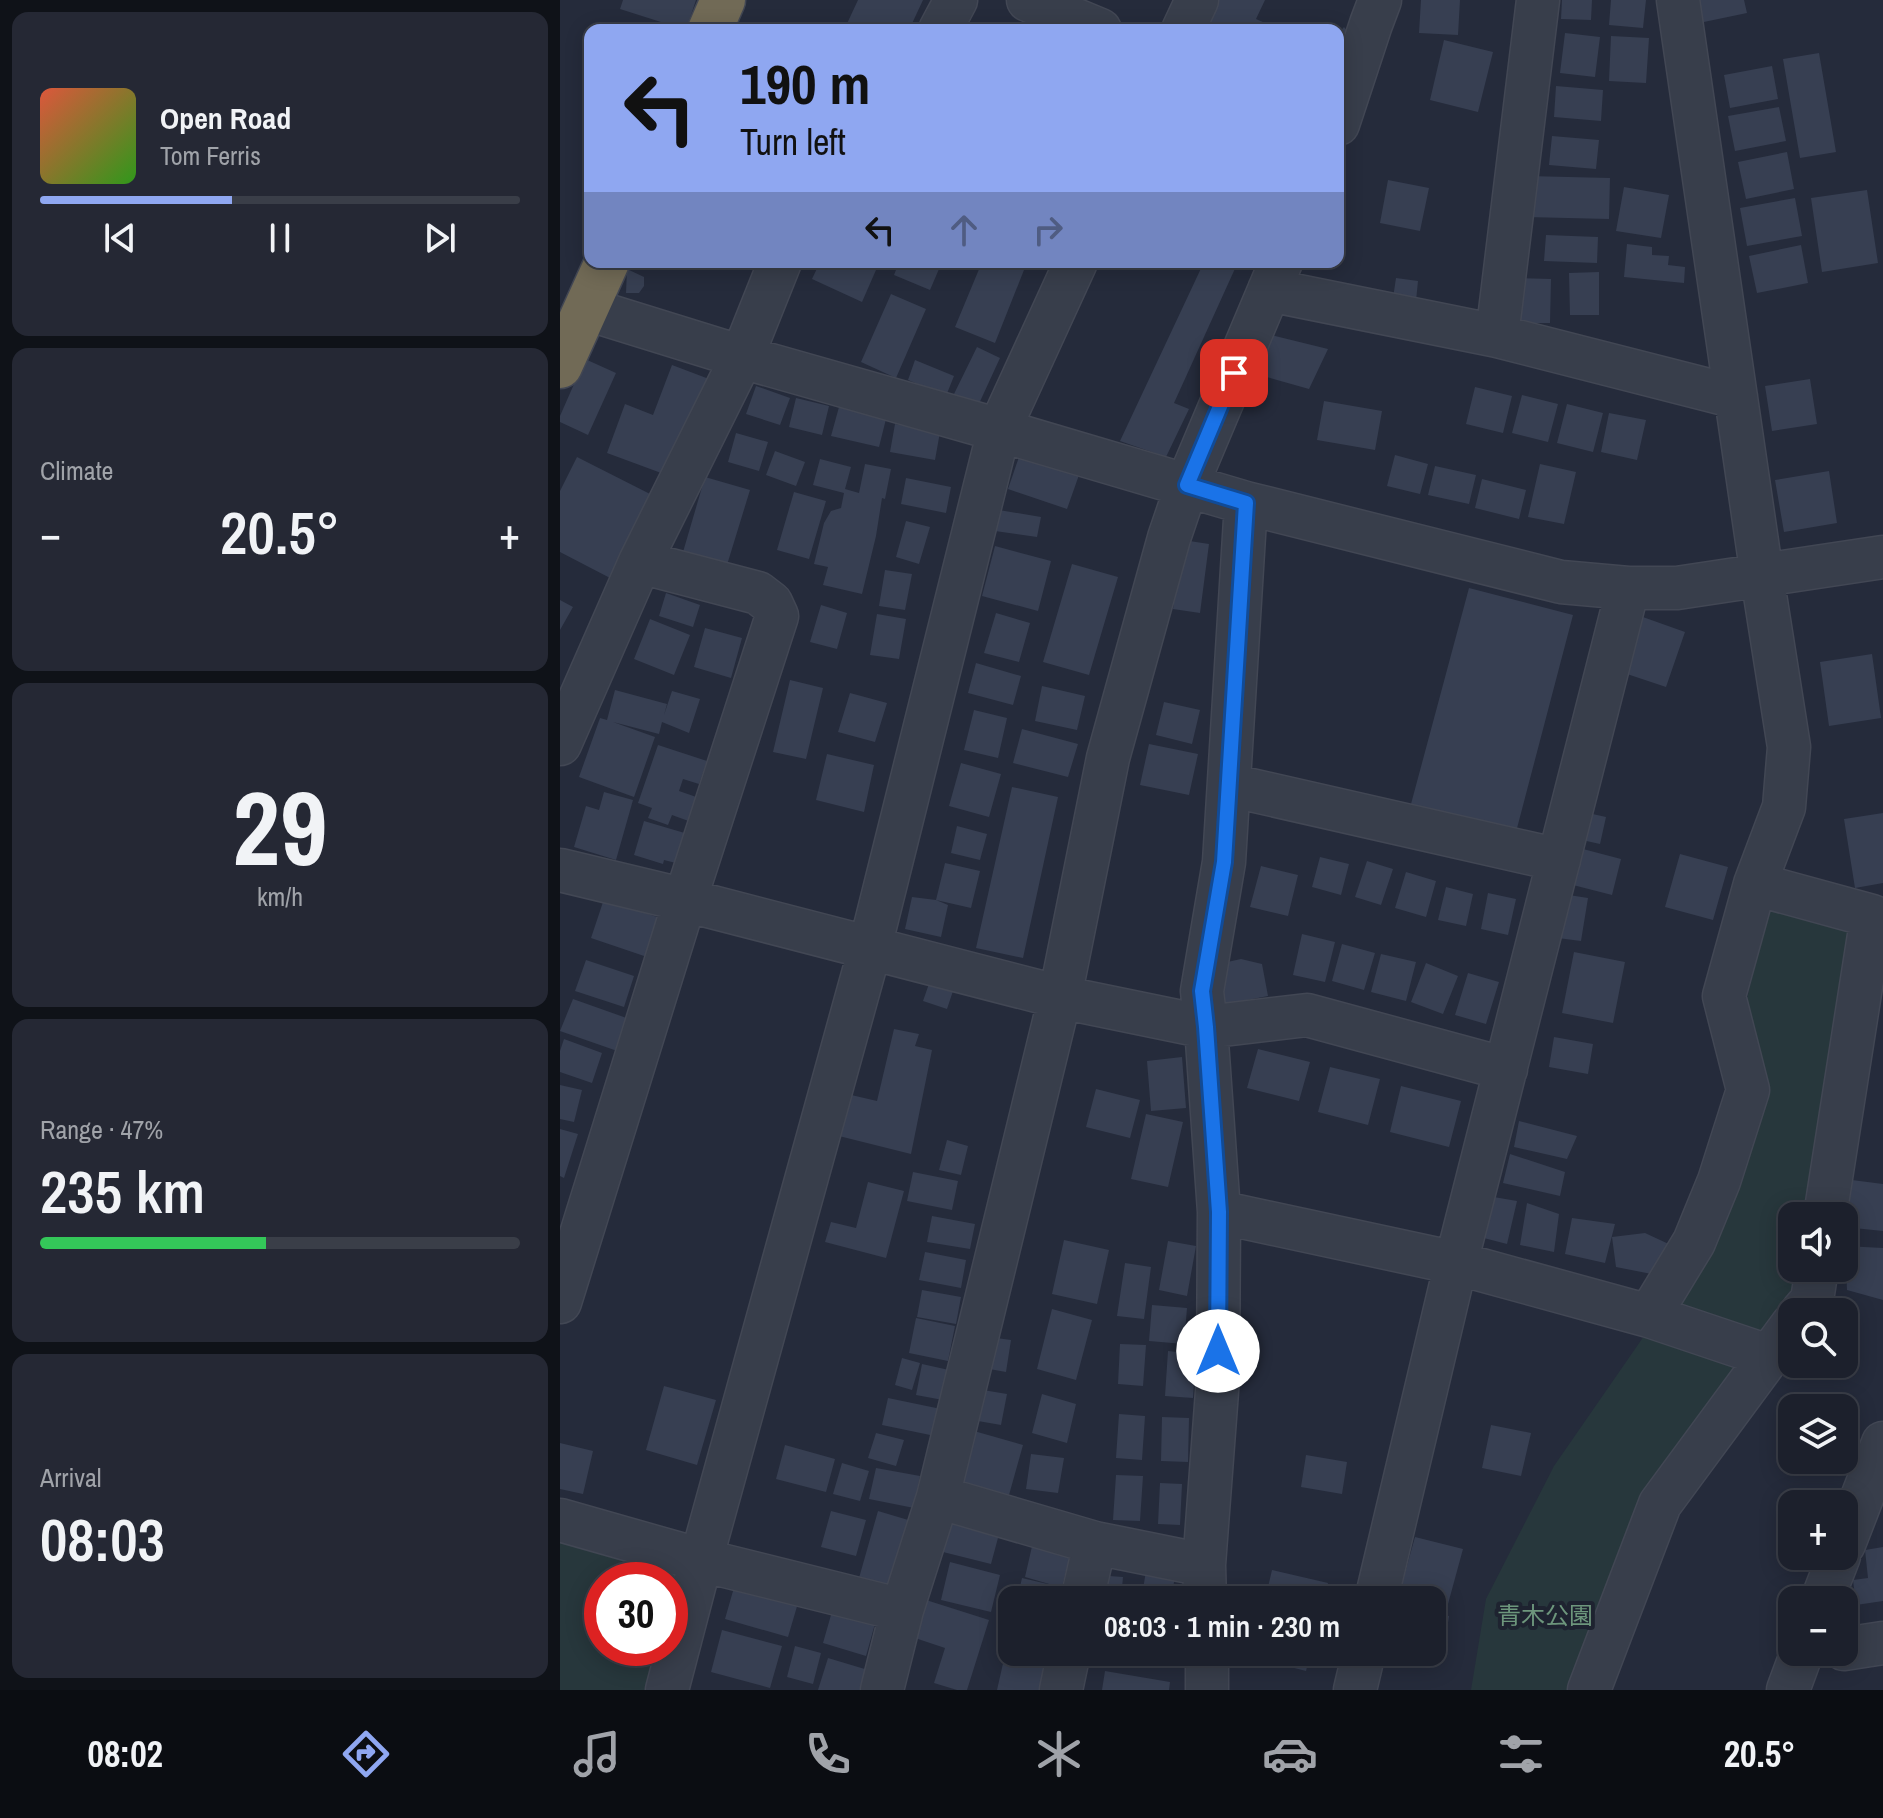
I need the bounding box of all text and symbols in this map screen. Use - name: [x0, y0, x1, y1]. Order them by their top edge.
- text: 190 m: [740, 46, 870, 121]
- icon: left: [608, 56, 712, 160]
- text: Open Road: [160, 98, 291, 138]
- text: Turn left: [740, 118, 846, 166]
- text: Tom Ferris: [160, 138, 261, 173]
- icon: left: [858, 208, 902, 252]
- icon: ahead: [942, 208, 986, 252]
- icon: right: [1026, 208, 1070, 252]
- icon: previous: [98, 216, 142, 260]
- icon: pause: [258, 216, 302, 260]
- icon: next: [418, 216, 462, 260]
- pin: [1200, 339, 1268, 407]
- icon: arrive: [1212, 351, 1256, 395]
- text: Climate: [40, 453, 113, 488]
- text: 20.5°: [220, 492, 340, 573]
- text: −: [40, 503, 61, 563]
- text: +: [499, 503, 520, 563]
- text: 29: [233, 757, 327, 897]
- text: km/h: [257, 879, 303, 914]
- text: Range · 47%: [40, 1112, 163, 1147]
- text: 235 km: [40, 1151, 205, 1232]
- map controls: [1778, 1202, 1858, 1666]
- button: sound: [1778, 1202, 1858, 1282]
- button: search: [1778, 1298, 1858, 1378]
- position arrow: [1176, 1309, 1260, 1393]
- button: layers: [1778, 1394, 1858, 1474]
- text: Arrival: [40, 1460, 102, 1495]
- button: +: [1778, 1490, 1858, 1570]
- text: 08:03: [40, 1499, 165, 1580]
- speed limit sign: 30: [584, 1562, 688, 1666]
- button: −: [1778, 1586, 1858, 1666]
- park label: 青木公園: [1497, 1599, 1593, 1631]
- text: 08:03 · 1 min · 230 m: [1104, 1606, 1340, 1646]
- icon: directions: [338, 1726, 394, 1782]
- icon: music: [569, 1726, 625, 1782]
- icon: phone: [800, 1726, 856, 1782]
- icon: climate: [1031, 1726, 1087, 1782]
- icon: car: [1262, 1726, 1318, 1782]
- icon: filters: [1493, 1726, 1549, 1782]
- text: 08:02: [87, 1730, 163, 1778]
- text: 20.5°: [1724, 1730, 1796, 1778]

